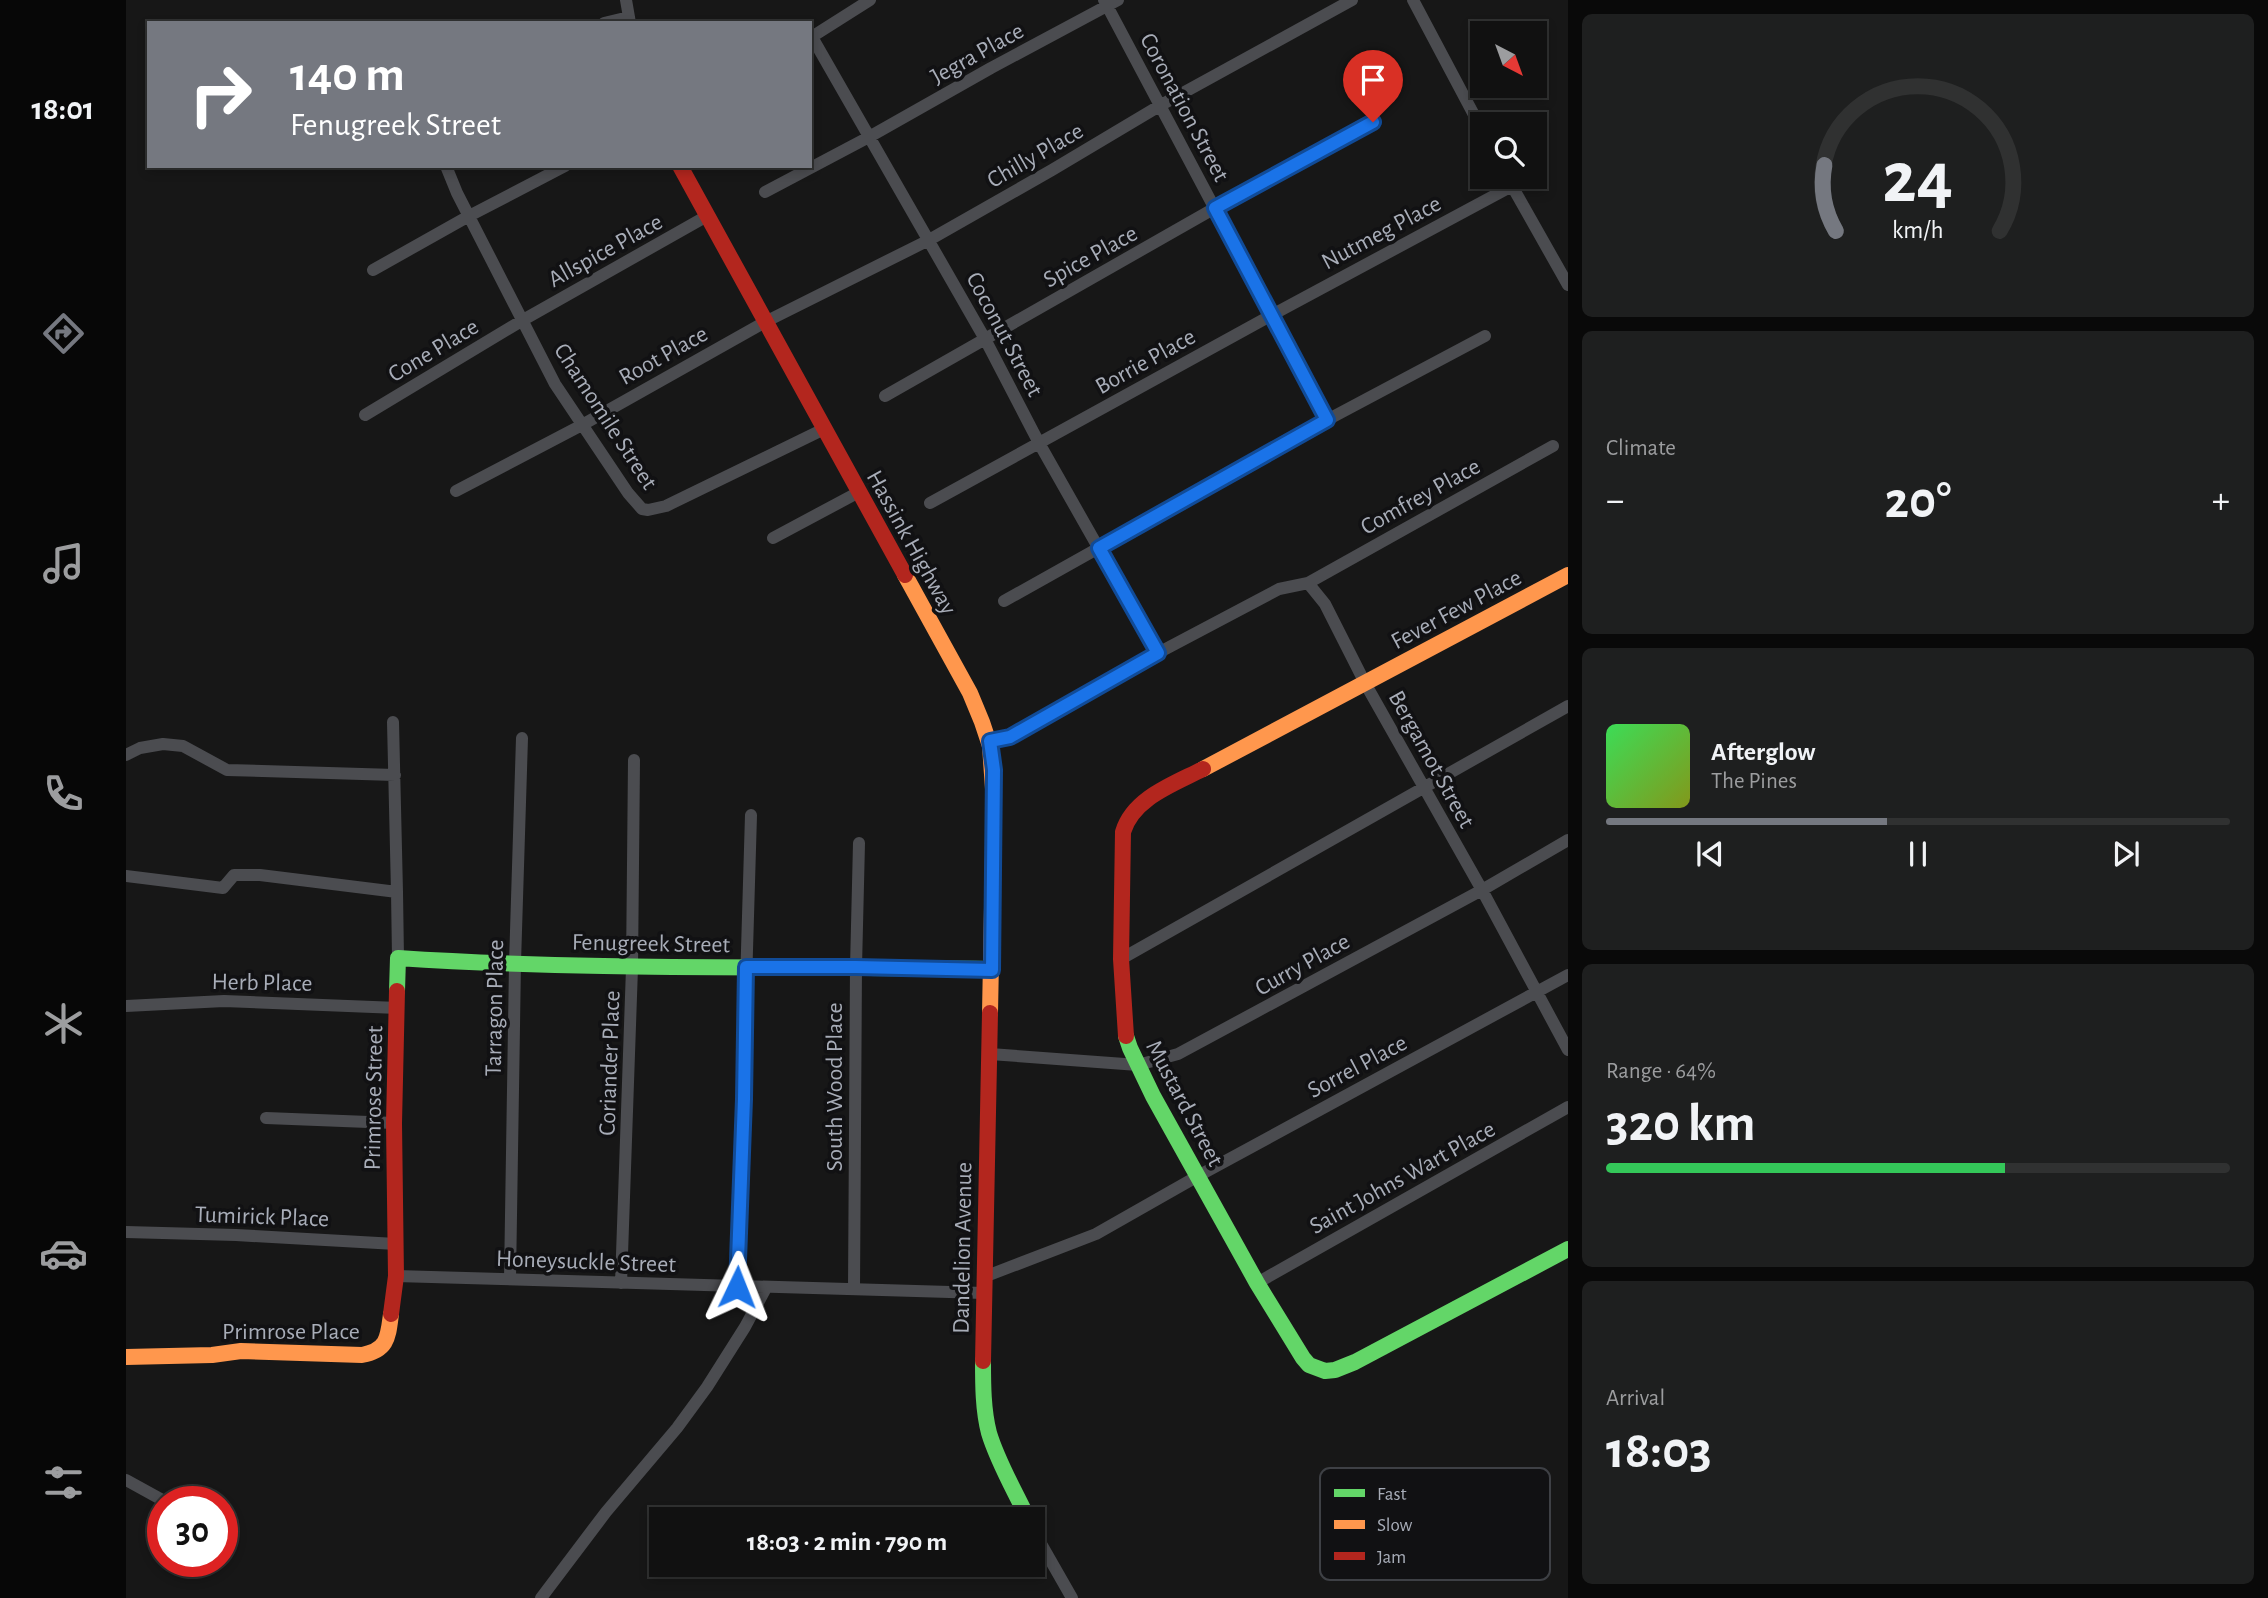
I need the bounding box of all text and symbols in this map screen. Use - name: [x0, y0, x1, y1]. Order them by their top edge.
- street label: Jegra Place: [927, 19, 1028, 89]
- north arrow: [1470, 21, 1547, 98]
- map controls: [1470, 21, 1547, 189]
- street label: Coronation Street: [1135, 29, 1233, 186]
- icon: right: [175, 49, 266, 140]
- pin: [1343, 50, 1403, 122]
- text: 140 m: [290, 51, 405, 100]
- icon: arrive: [1354, 61, 1392, 99]
- text: 18:01: [32, 93, 94, 125]
- text: Fenugreek Street: [290, 109, 501, 141]
- button: search: [1470, 112, 1547, 189]
- street label: Chilly Place: [983, 119, 1088, 193]
- text: 24: [1883, 144, 1953, 217]
- street label: Nutmeg Place: [1318, 191, 1445, 274]
- street label: Allspice Place: [544, 210, 667, 292]
- text: km/h: [1892, 218, 1944, 243]
- street label: Spice Place: [1039, 221, 1142, 292]
- street label: Coconut Street: [961, 268, 1047, 401]
- icon: directions: [39, 309, 88, 358]
- street label: Cone Place: [384, 315, 483, 387]
- street label: Root Place: [615, 322, 712, 390]
- street label: Borrie Place: [1091, 325, 1200, 399]
- street label: Chamomile Street: [549, 339, 661, 494]
- text: Climate: [1606, 437, 1676, 460]
- street label: Comfrey Place: [1357, 454, 1484, 540]
- street label: Hassink Highway: [862, 466, 961, 619]
- text: 20°: [1885, 475, 1951, 527]
- text: −: [1606, 482, 1624, 520]
- text: +: [2212, 482, 2230, 520]
- icon: music: [39, 539, 88, 588]
- street label: Fever Few Place: [1387, 566, 1526, 654]
- street label: Bergamot Street: [1384, 687, 1479, 832]
- text: Afterglow: [1711, 739, 1815, 765]
- icon: phone: [39, 769, 88, 818]
- text: The Pines: [1711, 770, 1797, 793]
- icon: previous: [1691, 835, 1729, 873]
- icon: pause: [1899, 835, 1937, 873]
- icon: next: [2107, 835, 2145, 873]
- street label: Curry Place: [1251, 929, 1354, 1001]
- street label: Fenugreek Street: [572, 931, 731, 957]
- street label: Tarragon Place: [482, 939, 508, 1077]
- street label: Herb Place: [211, 970, 313, 996]
- street label: Coriander Place: [595, 990, 625, 1136]
- icon: climate: [39, 999, 88, 1048]
- street label: South Wood Place: [823, 1002, 847, 1172]
- street label: Primrose Street: [361, 1025, 387, 1171]
- street label: Sorrel Place: [1304, 1031, 1411, 1103]
- street label: Mustard Street: [1141, 1037, 1227, 1171]
- text: Range · 64%: [1606, 1060, 1716, 1083]
- text: 320 km: [1606, 1098, 1756, 1150]
- street label: Saint Johns Wart Place: [1306, 1117, 1499, 1239]
- street label: Dandelion Avenue: [950, 1162, 976, 1334]
- street label: Tumirick Place: [194, 1203, 330, 1231]
- icon: car: [39, 1229, 88, 1278]
- street label: Honeysuckle Street: [496, 1247, 677, 1277]
- position arrow: [700, 1250, 774, 1324]
- street label: Primrose Place: [222, 1320, 360, 1344]
- text: Arrival: [1606, 1387, 1665, 1410]
- text: 18:03: [1606, 1425, 1712, 1477]
- icon: filters: [39, 1458, 88, 1507]
- legend: [1320, 1468, 1550, 1580]
- text: Fast: [1377, 1485, 1407, 1504]
- speed limit sign: 30: [147, 1486, 238, 1577]
- text: Slow: [1377, 1516, 1413, 1535]
- text: 18:03 · 2 min · 790 m: [747, 1529, 947, 1555]
- text: Jam: [1377, 1548, 1406, 1567]

